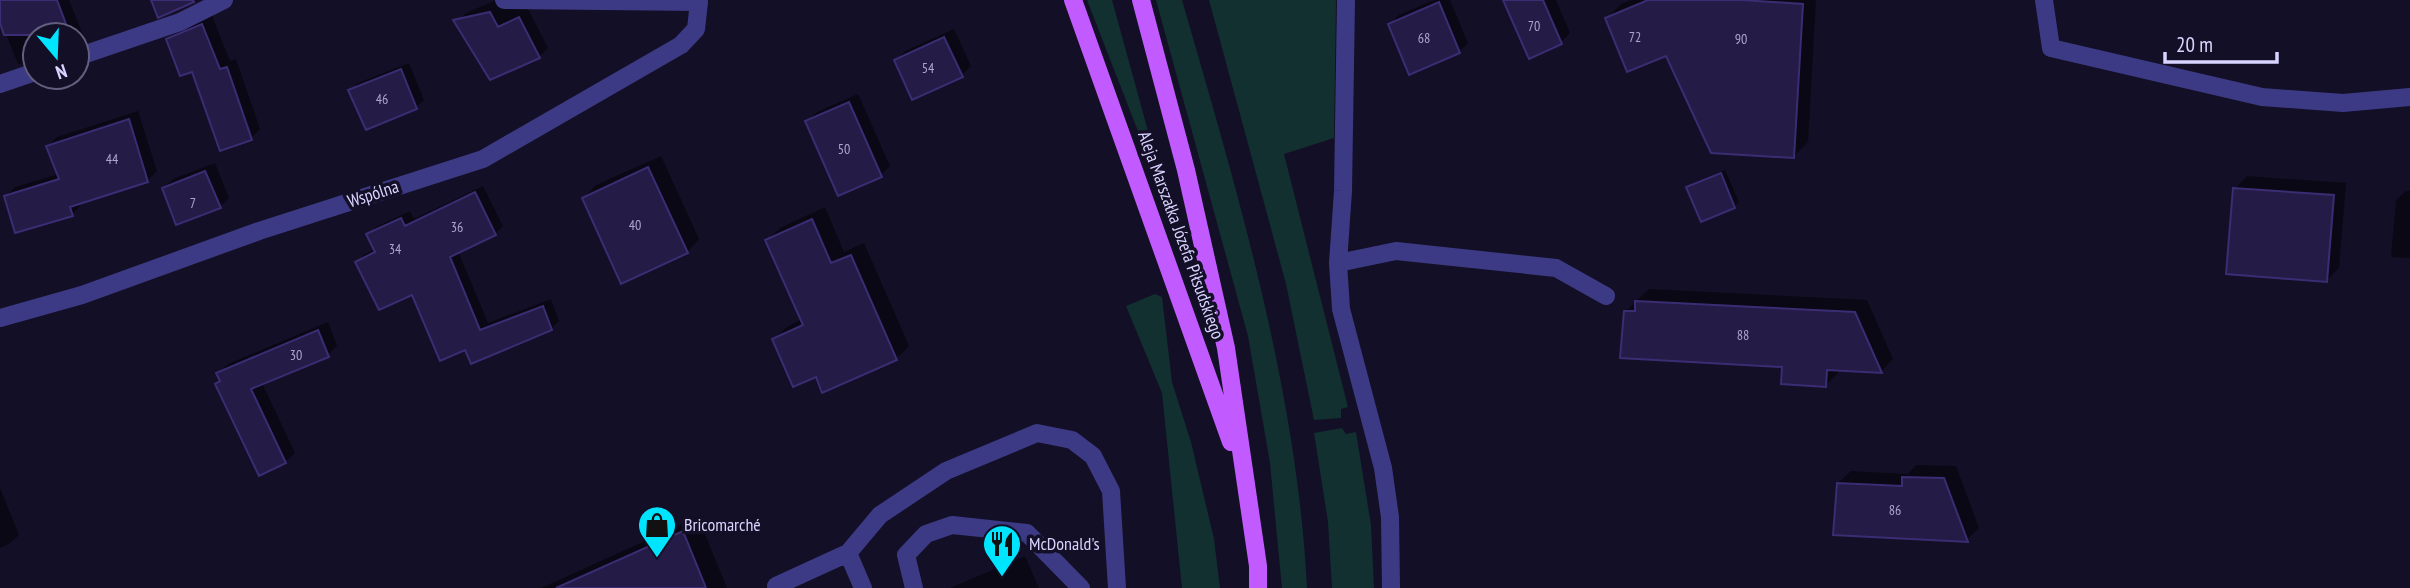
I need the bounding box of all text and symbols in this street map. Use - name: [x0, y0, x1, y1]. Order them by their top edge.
- house number: 70: [1528, 17, 1540, 35]
- north arrow: [21, 21, 91, 91]
- scale bar: [2165, 21, 2277, 65]
- house number: 72: [1629, 28, 1641, 46]
- house number: 68: [1418, 29, 1430, 47]
- house number: 90: [1735, 30, 1747, 48]
- text: 20 m: [2176, 31, 2213, 58]
- text: N: [53, 59, 70, 85]
- house number: 54: [922, 59, 935, 77]
- house number: 46: [376, 90, 388, 108]
- street label: Aleja Marszałka Józefa Piłsudskiego: [1133, 128, 1230, 342]
- house number: 50: [838, 140, 850, 158]
- house number: 44: [106, 150, 119, 168]
- street label: Wspólna: [344, 174, 401, 213]
- house number: 7: [190, 194, 196, 212]
- house number: 40: [629, 216, 641, 234]
- house number: 36: [451, 218, 463, 236]
- house number: 34: [389, 240, 402, 258]
- house number: 88: [1737, 326, 1749, 344]
- house number: 30: [290, 346, 302, 364]
- house number: 86: [1889, 501, 1901, 519]
- shop icon: Bricomarché: [636, 504, 678, 559]
- place label: Bricomarché: [684, 513, 761, 536]
- restaurant icon: McDonald's: [981, 523, 1023, 578]
- place label: McDonald's: [1029, 532, 1100, 555]

